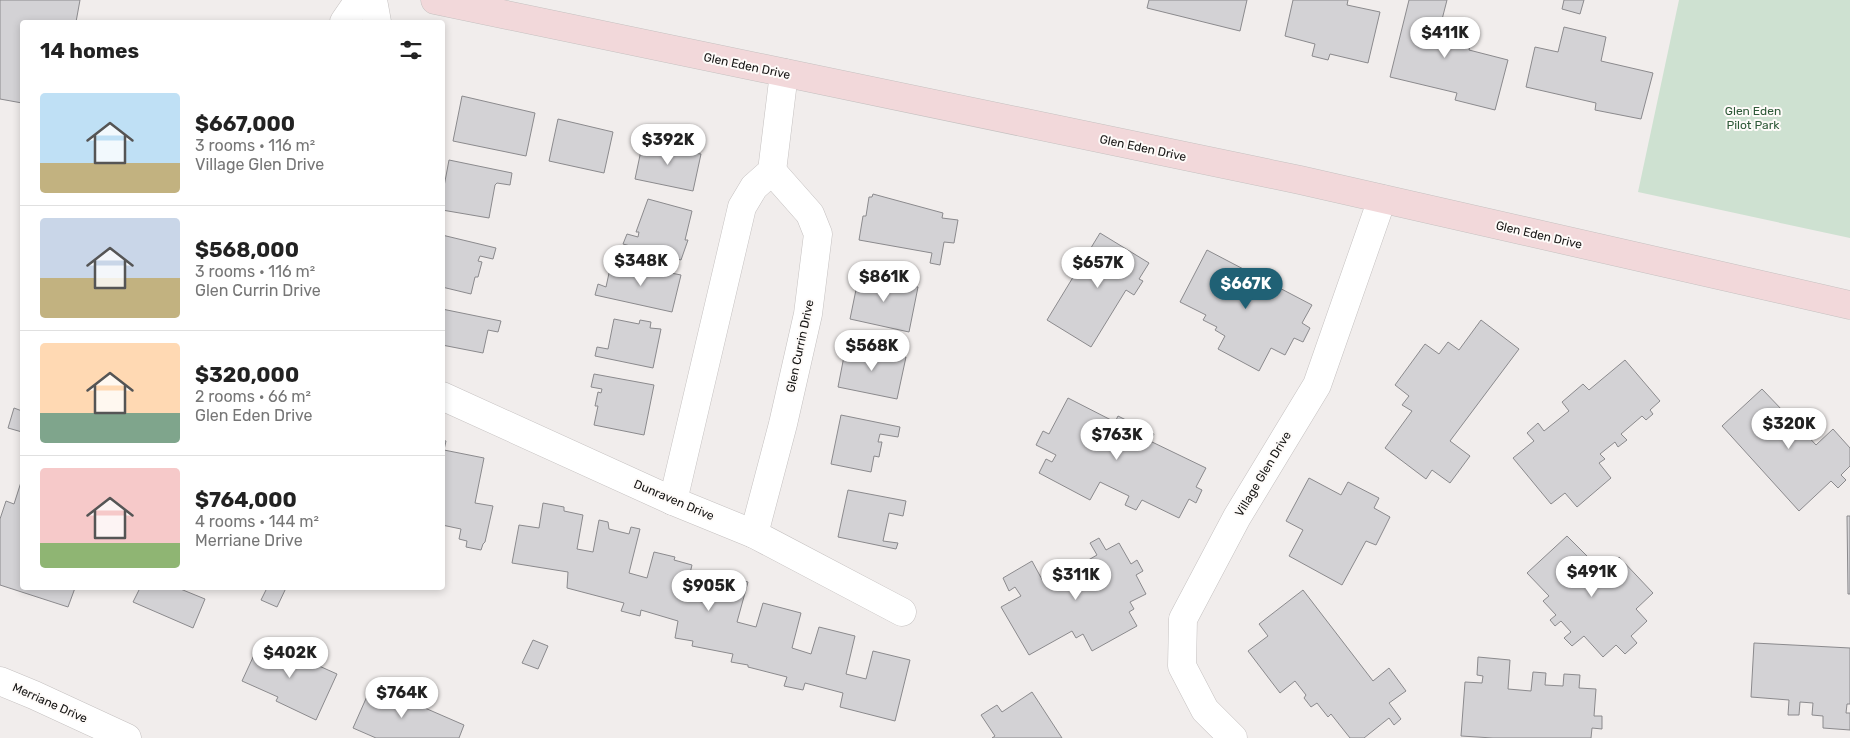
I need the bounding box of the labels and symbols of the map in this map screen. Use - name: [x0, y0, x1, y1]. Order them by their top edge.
- pin: $411K: [1410, 17, 1480, 59]
- street label: Glen Eden Drive: [702, 50, 792, 82]
- park label: Glen Eden Pilot Park: [1725, 104, 1781, 132]
- pin: $392K: [633, 124, 703, 166]
- street label: Glen Eden Drive: [1098, 132, 1188, 164]
- street label: Glen Eden Drive: [1494, 218, 1584, 252]
- pin: $348K: [606, 244, 676, 287]
- pin: $657K: [1063, 246, 1133, 289]
- pin: $861K: [849, 260, 919, 303]
- pin: $667K: [1211, 268, 1281, 310]
- street label: Glen Currin Drive: [783, 298, 817, 394]
- pin: $568K: [837, 330, 907, 372]
- pin: $320K: [1754, 408, 1824, 450]
- pin: $763K: [1082, 418, 1152, 461]
- street label: Village Glen Drive: [1232, 429, 1294, 519]
- street label: Dunraven Drive: [632, 477, 717, 523]
- pin: $491K: [1557, 556, 1627, 598]
- pin: $311K: [1041, 558, 1111, 601]
- pin: $905K: [674, 570, 744, 612]
- pin: $402K: [255, 636, 325, 679]
- pin: $764K: [367, 676, 437, 719]
- street label: Merriane Drive: [10, 680, 90, 726]

